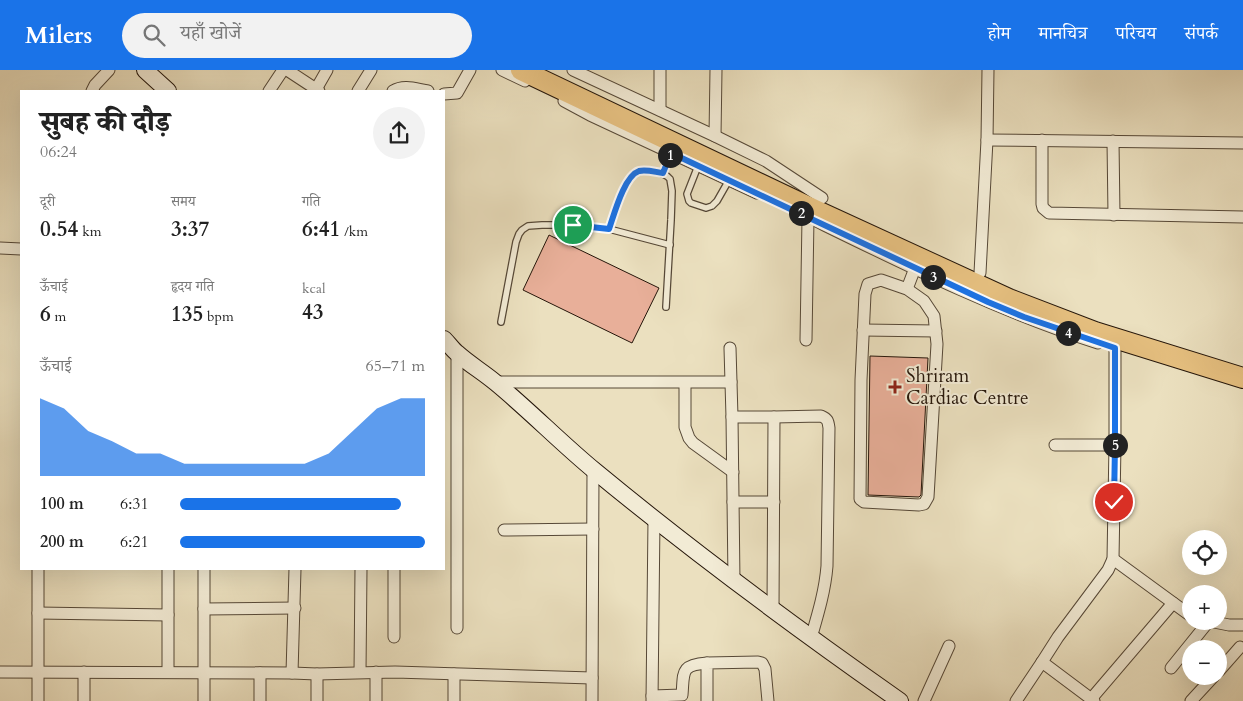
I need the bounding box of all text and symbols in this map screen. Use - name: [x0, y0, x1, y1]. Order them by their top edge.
- search box: [122, 13, 472, 58]
- text: Milers: [25, 19, 92, 52]
- text: यहाँ खोजें: [180, 20, 241, 46]
- icon: search: [140, 21, 168, 49]
- text: होम: [988, 21, 1011, 46]
- text: मानचित्र: [1039, 21, 1087, 46]
- text: परिचय: [1115, 21, 1156, 46]
- text: संपर्क: [1184, 21, 1218, 46]
- text: सुबह की दौड़: [40, 103, 170, 141]
- button: share: [373, 107, 425, 159]
- text: 06:24: [40, 141, 77, 163]
- pin: 1: [658, 142, 682, 168]
- text: 1: [667, 146, 674, 165]
- text: दूरी: [40, 192, 55, 211]
- text: समय: [171, 192, 196, 211]
- text: गति: [302, 192, 320, 211]
- pin: 2: [788, 200, 814, 226]
- pin: [552, 204, 594, 246]
- text: 2: [798, 204, 805, 223]
- icon: arrive: [559, 211, 587, 239]
- text: 0.54: [40, 215, 78, 244]
- text: 3:37: [171, 215, 209, 244]
- text: 6:41: [302, 215, 340, 244]
- text: km: [78, 222, 101, 241]
- text: /km: [340, 222, 368, 241]
- pin: 3: [920, 264, 946, 290]
- text: 3: [930, 268, 937, 287]
- text: ऊँचाई: [40, 277, 68, 296]
- text: हृदय गति: [171, 277, 214, 296]
- text: kcal: [302, 279, 326, 298]
- text: 43: [302, 298, 324, 327]
- text: 6: [40, 300, 51, 329]
- text: 135: [171, 300, 203, 329]
- text: m: [51, 307, 66, 326]
- text: bpm: [203, 307, 234, 326]
- pin: 4: [1056, 320, 1080, 346]
- text: 4: [1065, 324, 1072, 343]
- text: ऊँचाई: [40, 355, 72, 377]
- text: 65–71 m: [366, 355, 425, 377]
- place label: Shriram Cardiac Centre: [906, 363, 1029, 411]
- marker: Shriram Cardiac Centre: [888, 380, 902, 394]
- pin: 5: [1102, 432, 1128, 458]
- text: 5: [1112, 436, 1119, 455]
- pin: [1093, 481, 1135, 523]
- icon: check: [1100, 488, 1128, 516]
- text: 100 m: [40, 493, 84, 515]
- text: 6:31: [120, 493, 149, 515]
- map controls: [1182, 530, 1227, 685]
- button: locate: [1182, 530, 1227, 575]
- text: 200 m: [40, 531, 84, 553]
- text: 6:21: [120, 531, 149, 553]
- button: +: [1182, 585, 1227, 630]
- button: −: [1182, 640, 1227, 685]

